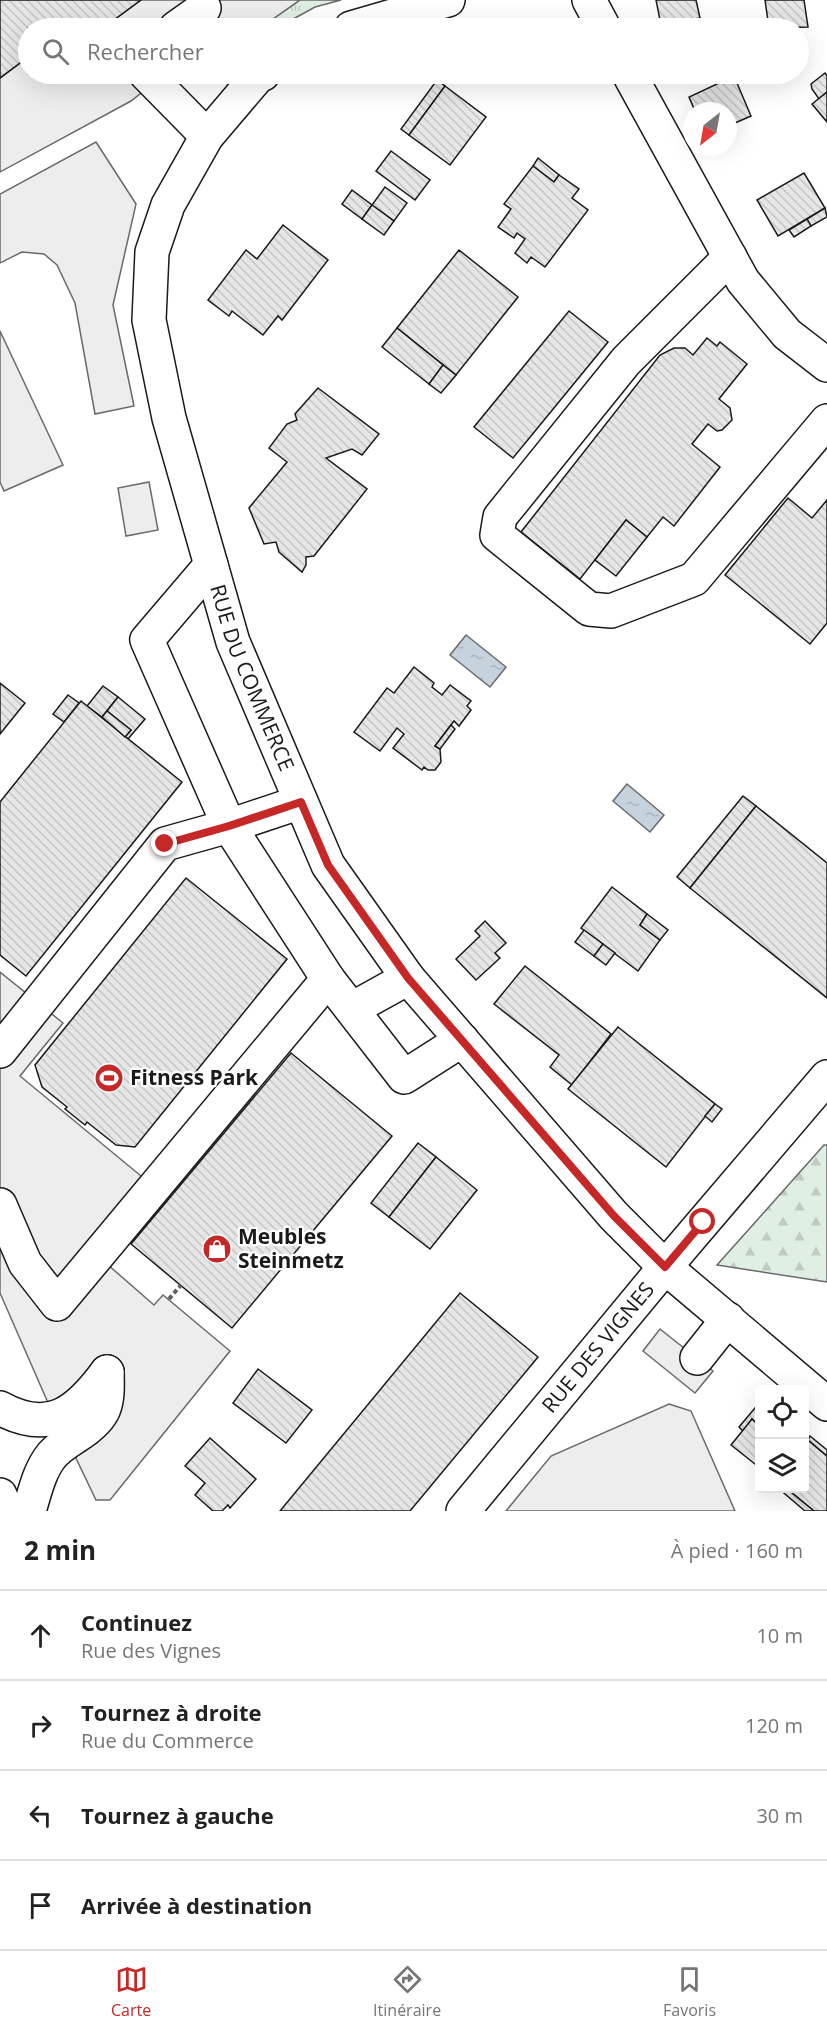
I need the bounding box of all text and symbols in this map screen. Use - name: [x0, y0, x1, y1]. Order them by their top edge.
- search box: [18, 18, 809, 84]
- icon: search: [39, 35, 72, 68]
- text: Rechercher: [87, 36, 204, 66]
- north arrow: [683, 102, 737, 156]
- street label: RUE DU COMMERCE: [204, 581, 301, 775]
- route end: [151, 830, 177, 856]
- sports icon: Fitness Park: [93, 1062, 125, 1094]
- place label: Fitness Park: [130, 1063, 259, 1091]
- route start: [689, 1208, 715, 1234]
- place label: Meubles Steinmetz: [238, 1222, 344, 1274]
- shop icon: Meubles Steinmetz: [201, 1233, 233, 1265]
- street label: RUE DES VIGNES: [535, 1276, 660, 1418]
- map controls: [755, 1385, 809, 1493]
- button: locate: [755, 1385, 809, 1439]
- button: layers: [755, 1439, 809, 1493]
- text: 2 min: [24, 1532, 96, 1568]
- text: À pied · 160 m: [671, 1537, 803, 1564]
- text: Continuez: [81, 1607, 192, 1637]
- icon: ahead: [24, 1619, 57, 1652]
- text: 10 m: [756, 1622, 803, 1649]
- text: Rue des Vignes: [81, 1637, 221, 1664]
- text: Tournez à droite: [81, 1697, 262, 1727]
- icon: right: [24, 1709, 57, 1742]
- text: 120 m: [745, 1712, 803, 1739]
- text: Rue du Commerce: [81, 1727, 254, 1754]
- icon: left: [24, 1799, 57, 1832]
- text: Tournez à gauche: [81, 1800, 274, 1830]
- text: 30 m: [756, 1802, 803, 1829]
- icon: arrive: [24, 1889, 57, 1922]
- text: Arrivée à destination: [81, 1890, 312, 1920]
- tab: Carte: [111, 1963, 151, 2021]
- tab: Itinéraire: [373, 1963, 441, 2021]
- tab: Favoris: [663, 1963, 716, 2021]

